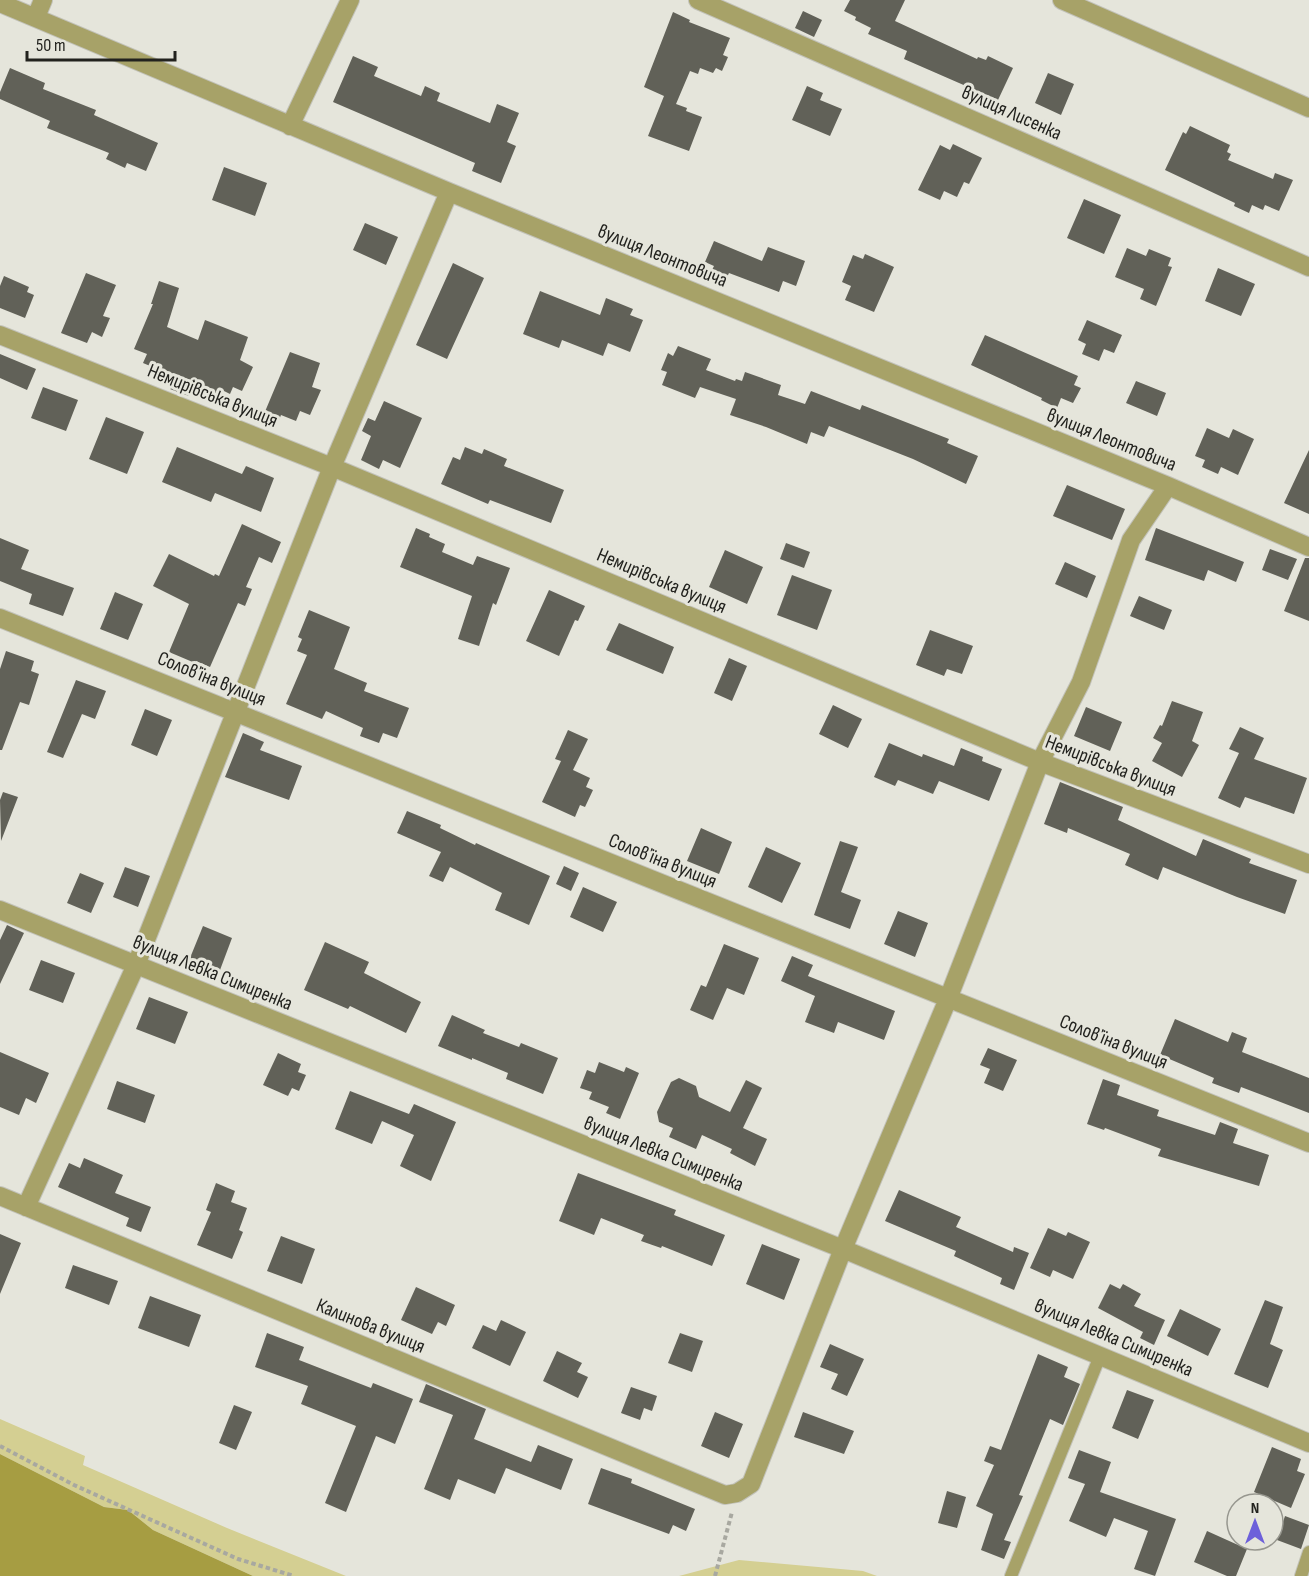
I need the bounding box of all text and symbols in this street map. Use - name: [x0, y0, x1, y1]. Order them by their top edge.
- scale bar: [27, 24, 176, 62]
- text: 50 m: [36, 35, 66, 56]
- street label: вулиця Лисенка: [958, 80, 1065, 146]
- street label: вулиця Леонтовича: [594, 219, 731, 293]
- street label: Немирівська вулиця: [144, 359, 281, 433]
- street label: вулиця Леонтовича: [1043, 403, 1180, 477]
- street label: Немирівська вулиця: [593, 543, 730, 619]
- street label: Соловʼїна вулиця: [154, 646, 269, 712]
- street label: Немирівська вулиця: [1042, 730, 1180, 802]
- street label: Соловʼїна вулиця: [605, 828, 720, 894]
- street label: вулиця Левка Симиренка: [129, 930, 296, 1016]
- street label: Соловʼїна вулиця: [1056, 1009, 1171, 1075]
- street label: вулиця Левка Симиренка: [580, 1111, 747, 1197]
- street label: Калинова вулиця: [313, 1293, 429, 1359]
- street label: вулиця Левка Симиренка: [1031, 1294, 1197, 1382]
- north arrow: [1225, 1492, 1285, 1552]
- text: N: [1251, 1499, 1259, 1518]

